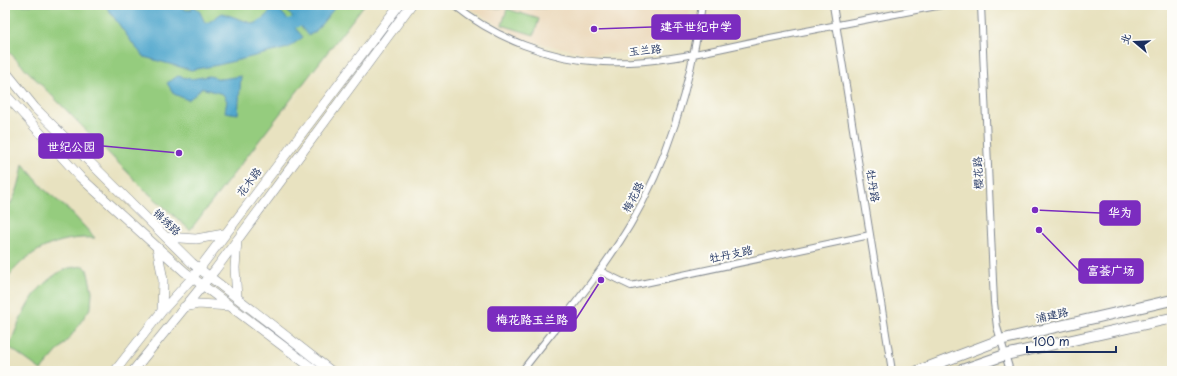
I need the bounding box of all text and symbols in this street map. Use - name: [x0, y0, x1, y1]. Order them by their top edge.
- callout: 建平世纪中学: [652, 15, 740, 39]
- text: 建平世纪中学: [660, 17, 732, 35]
- north arrow: [1115, 22, 1155, 62]
- text: 北: [1115, 31, 1135, 47]
- street label: 玉兰路: [628, 39, 662, 60]
- callout: 世纪公园: [39, 134, 103, 158]
- text: 世纪公园: [47, 137, 95, 155]
- street label: 樱花路: [968, 156, 987, 190]
- street label: 花木路: [232, 163, 265, 200]
- street label: 牡丹路: [863, 168, 884, 204]
- street label: 梅花路: [617, 178, 648, 215]
- callout: 华为: [1100, 201, 1140, 225]
- text: 华为: [1108, 203, 1132, 221]
- street label: 锦绣路: [149, 204, 185, 239]
- street label: 牡丹支路: [708, 241, 754, 266]
- callout: 富荟广场: [1079, 259, 1143, 283]
- text: 富荟广场: [1087, 261, 1135, 279]
- street label: 浦建路: [1034, 303, 1070, 327]
- callout: 梅花路玉兰路: [488, 307, 576, 331]
- text: 梅花路玉兰路: [496, 310, 568, 328]
- scale bar: [1027, 328, 1116, 354]
- text: 100 m: [1033, 332, 1070, 350]

